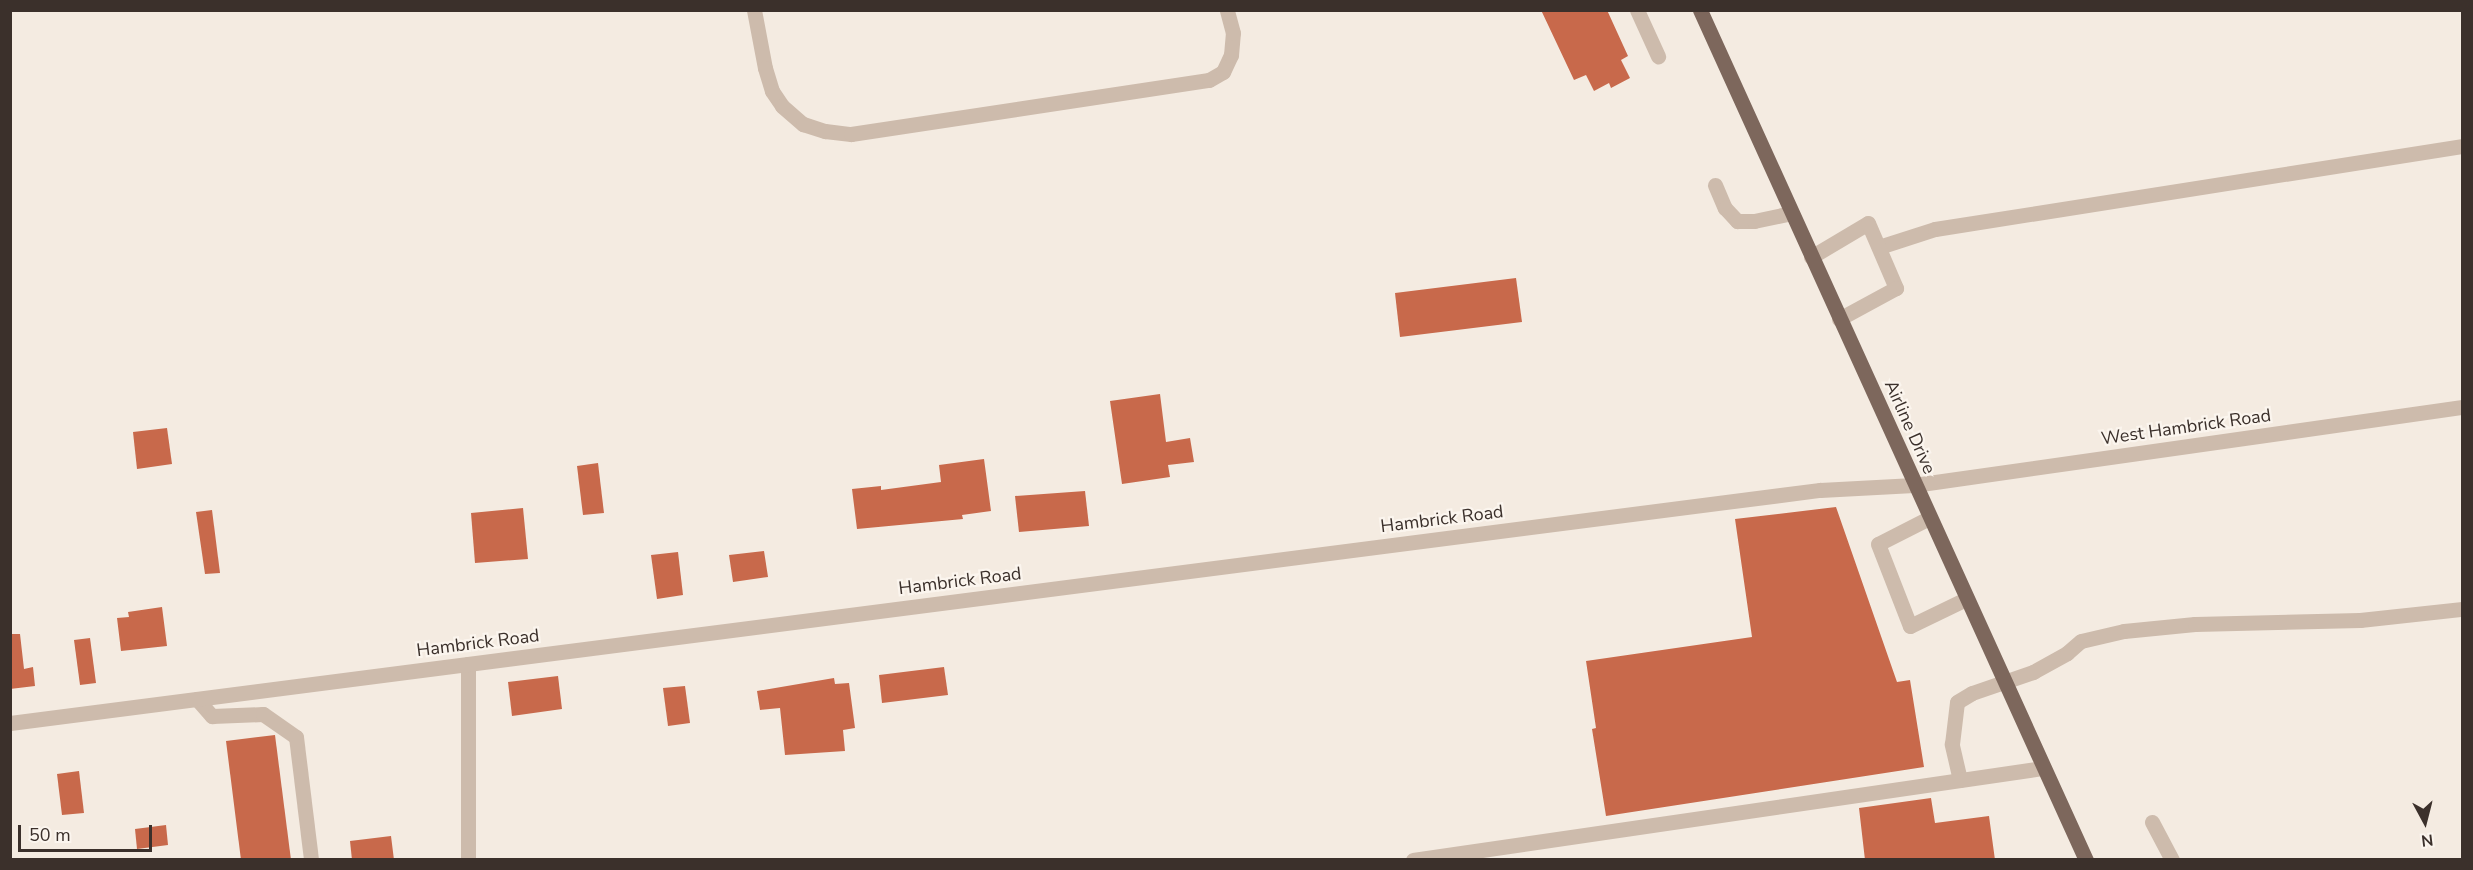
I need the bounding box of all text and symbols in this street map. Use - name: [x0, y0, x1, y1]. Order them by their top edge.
- street label: Airline Drive: [1880, 377, 1940, 477]
- street label: West Hambrick Road: [2100, 404, 2272, 450]
- street label: Hambrick Road: [1379, 501, 1505, 537]
- street label: Hambrick Road: [897, 563, 1023, 599]
- street label: Hambrick Road: [415, 625, 541, 661]
- north arrow: [2395, 792, 2455, 852]
- scale bar: [21, 813, 154, 851]
- text: 50 m: [29, 823, 71, 847]
- text: N: [2420, 828, 2434, 852]

